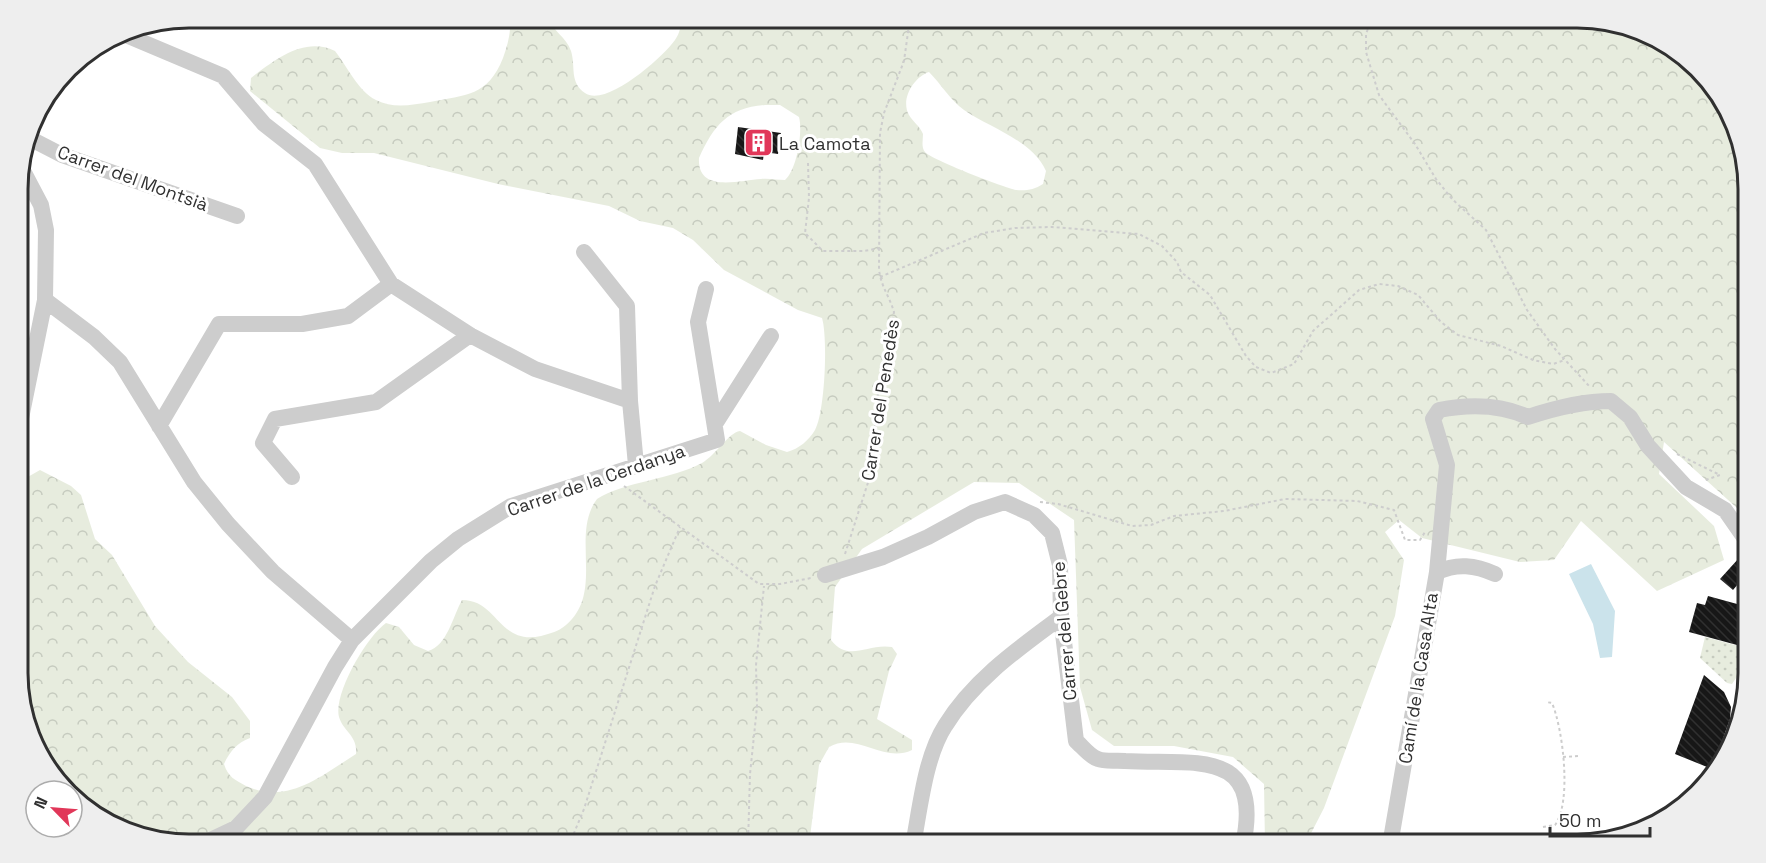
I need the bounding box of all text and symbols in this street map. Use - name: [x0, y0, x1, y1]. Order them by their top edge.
- building icon: La Camota: [742, 127, 774, 159]
- place label: La Camota: [779, 132, 871, 155]
- street label: Carrer del Montsià: [55, 140, 211, 216]
- street label: Carrer del Penedès: [856, 318, 904, 482]
- street label: Carrer de la Cerdanya: [504, 439, 688, 521]
- street label: Carrer del Gebre: [1046, 560, 1082, 702]
- street label: Camí de la Casa Alta: [1393, 591, 1443, 765]
- north arrow: [24, 779, 84, 839]
- text: N: [29, 794, 53, 812]
- scale bar: [1550, 800, 1650, 838]
- text: 50 m: [1559, 809, 1601, 832]

